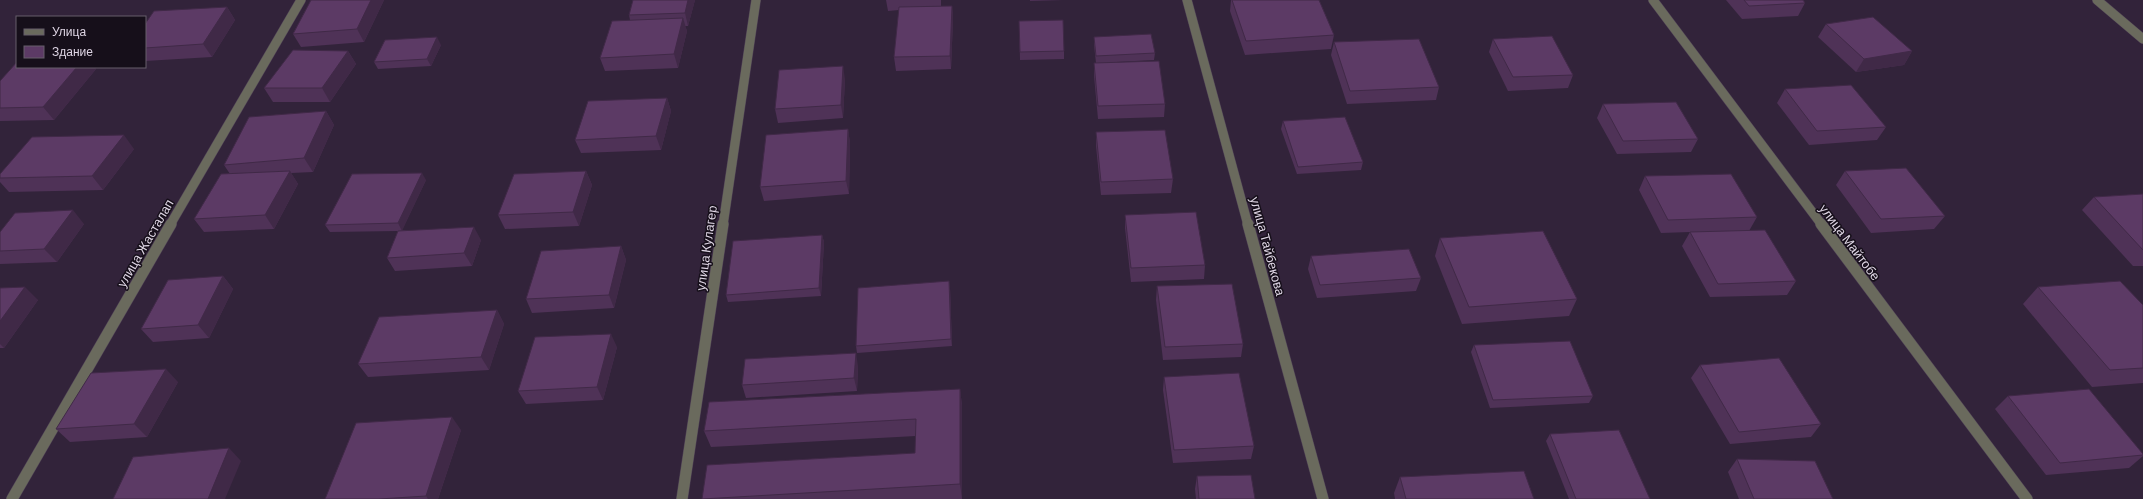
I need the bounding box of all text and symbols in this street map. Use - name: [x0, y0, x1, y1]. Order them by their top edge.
- legend: [16, 16, 146, 68]
- text: Улица: [52, 24, 86, 39]
- text: Здание: [52, 44, 93, 59]
- street label: улица Тайбекова: [1247, 195, 1289, 298]
- street label: улица Жасталап: [113, 196, 177, 290]
- street label: улица Майтобе: [1816, 201, 1884, 283]
- street label: улица Кулагер: [692, 204, 720, 292]

